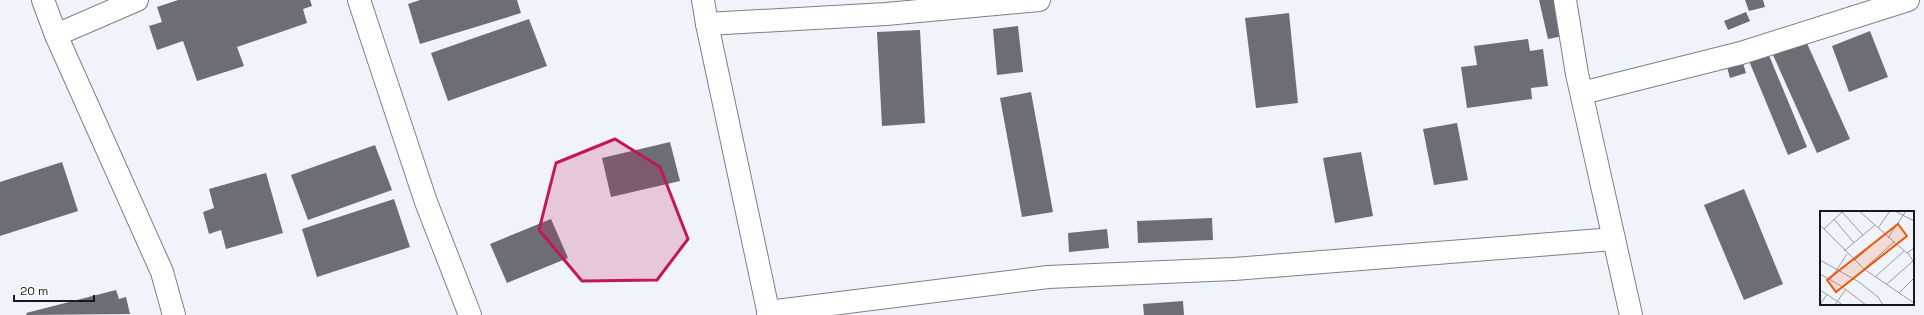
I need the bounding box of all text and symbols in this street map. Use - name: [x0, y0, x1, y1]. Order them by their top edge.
- inset map: [1820, 211, 1914, 305]
- scale bar: [14, 277, 94, 303]
- text: 20 m: [20, 283, 48, 299]

